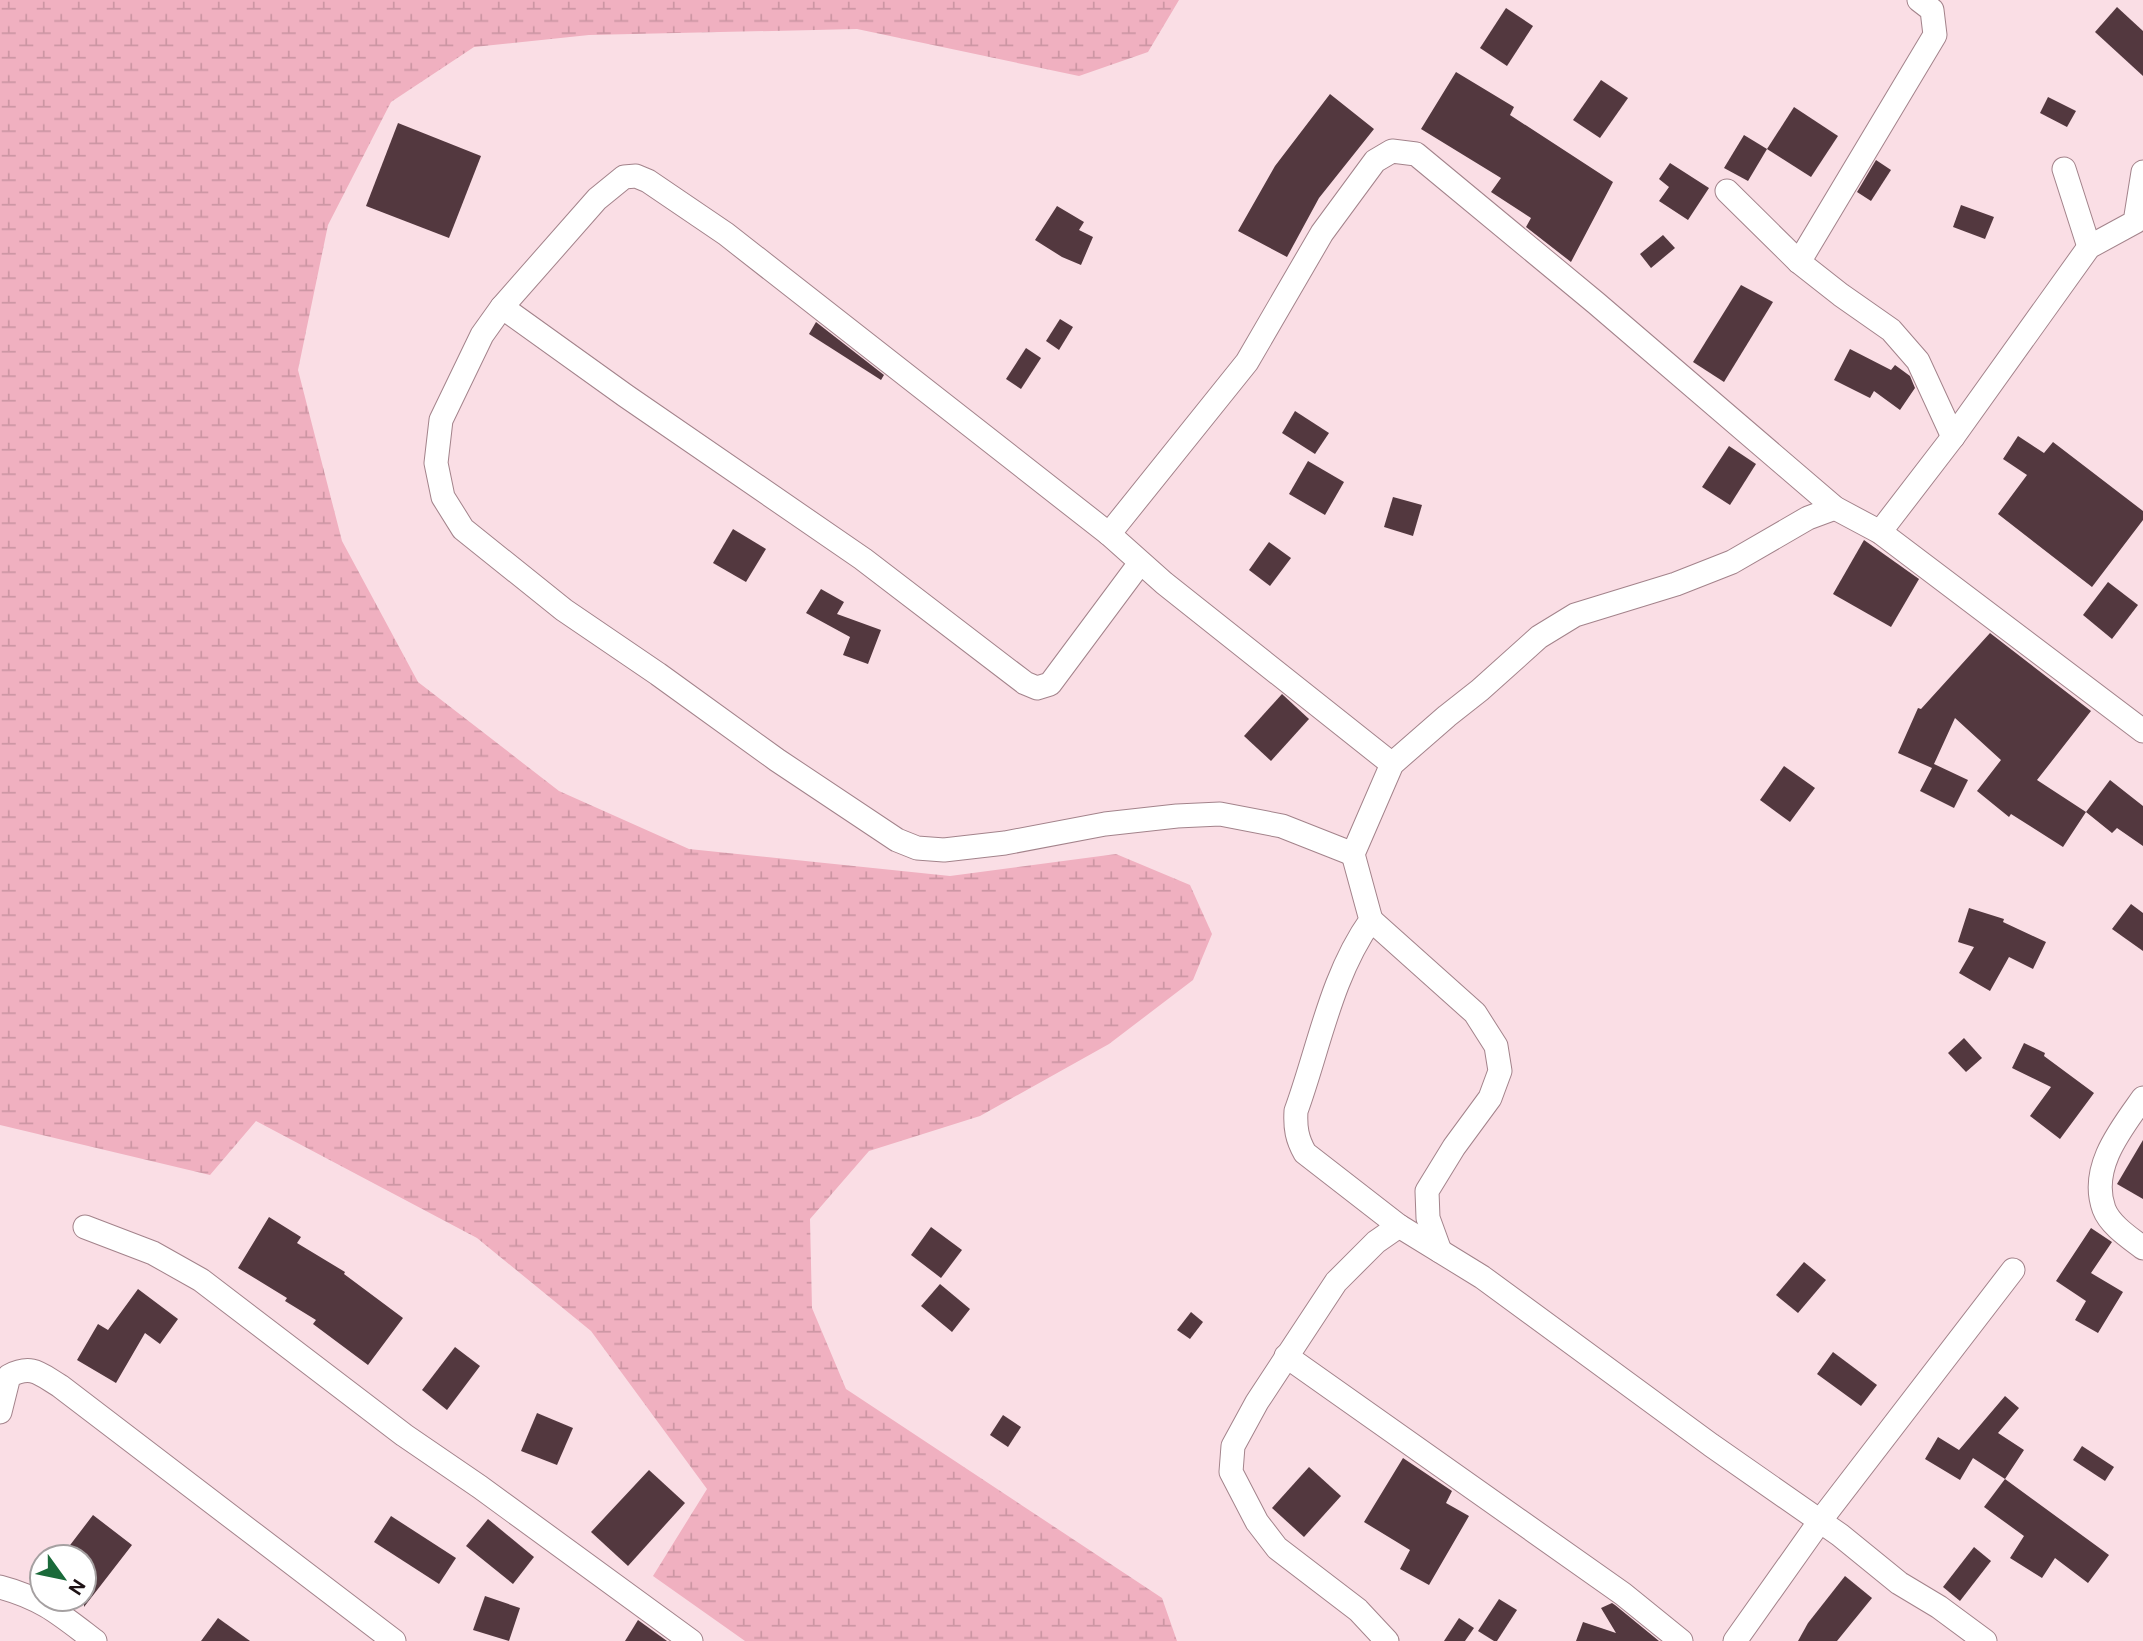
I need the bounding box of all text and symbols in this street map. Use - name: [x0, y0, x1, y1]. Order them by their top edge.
- north arrow: [28, 1543, 98, 1613]
- text: N: [63, 1574, 91, 1600]

